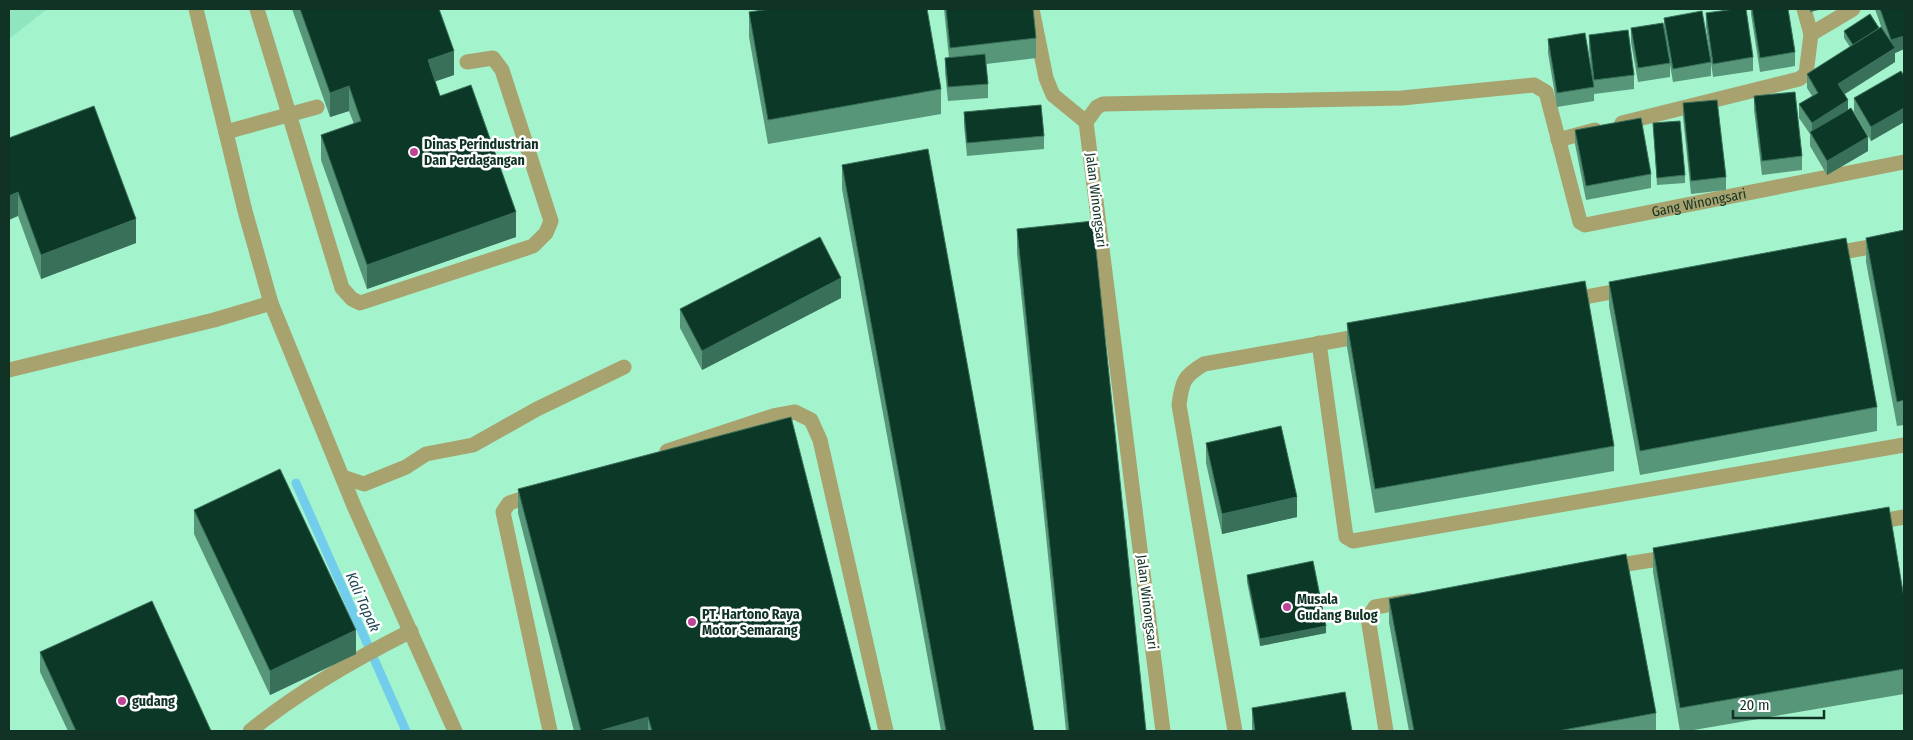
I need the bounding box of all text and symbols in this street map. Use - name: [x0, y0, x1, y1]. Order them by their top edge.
- place label: Dinas Perindustrian Dan Perdagangan: [424, 136, 539, 169]
- marker: Dinas Perindustrian Dan Perdagangan: [408, 146, 420, 158]
- street label: Jalan Winongsari: [1082, 152, 1110, 248]
- street label: Gang Winongsari: [1650, 185, 1748, 220]
- street label: Jalan Winongsari: [1133, 554, 1161, 650]
- water label: Kali Tapak: [342, 569, 384, 635]
- place label: Musala Gudang Bulog: [1297, 591, 1378, 624]
- marker: Musala Gudang Bulog: [1281, 601, 1293, 613]
- place label: PT. Hartono Raya Motor Semarang: [702, 606, 800, 639]
- marker: PT. Hartono Raya Motor Semarang: [686, 616, 698, 628]
- scale bar: [1733, 688, 1824, 720]
- place label: gudang: [132, 693, 175, 710]
- marker: gudang: [116, 695, 128, 707]
- text: 20 m: [1740, 696, 1770, 714]

